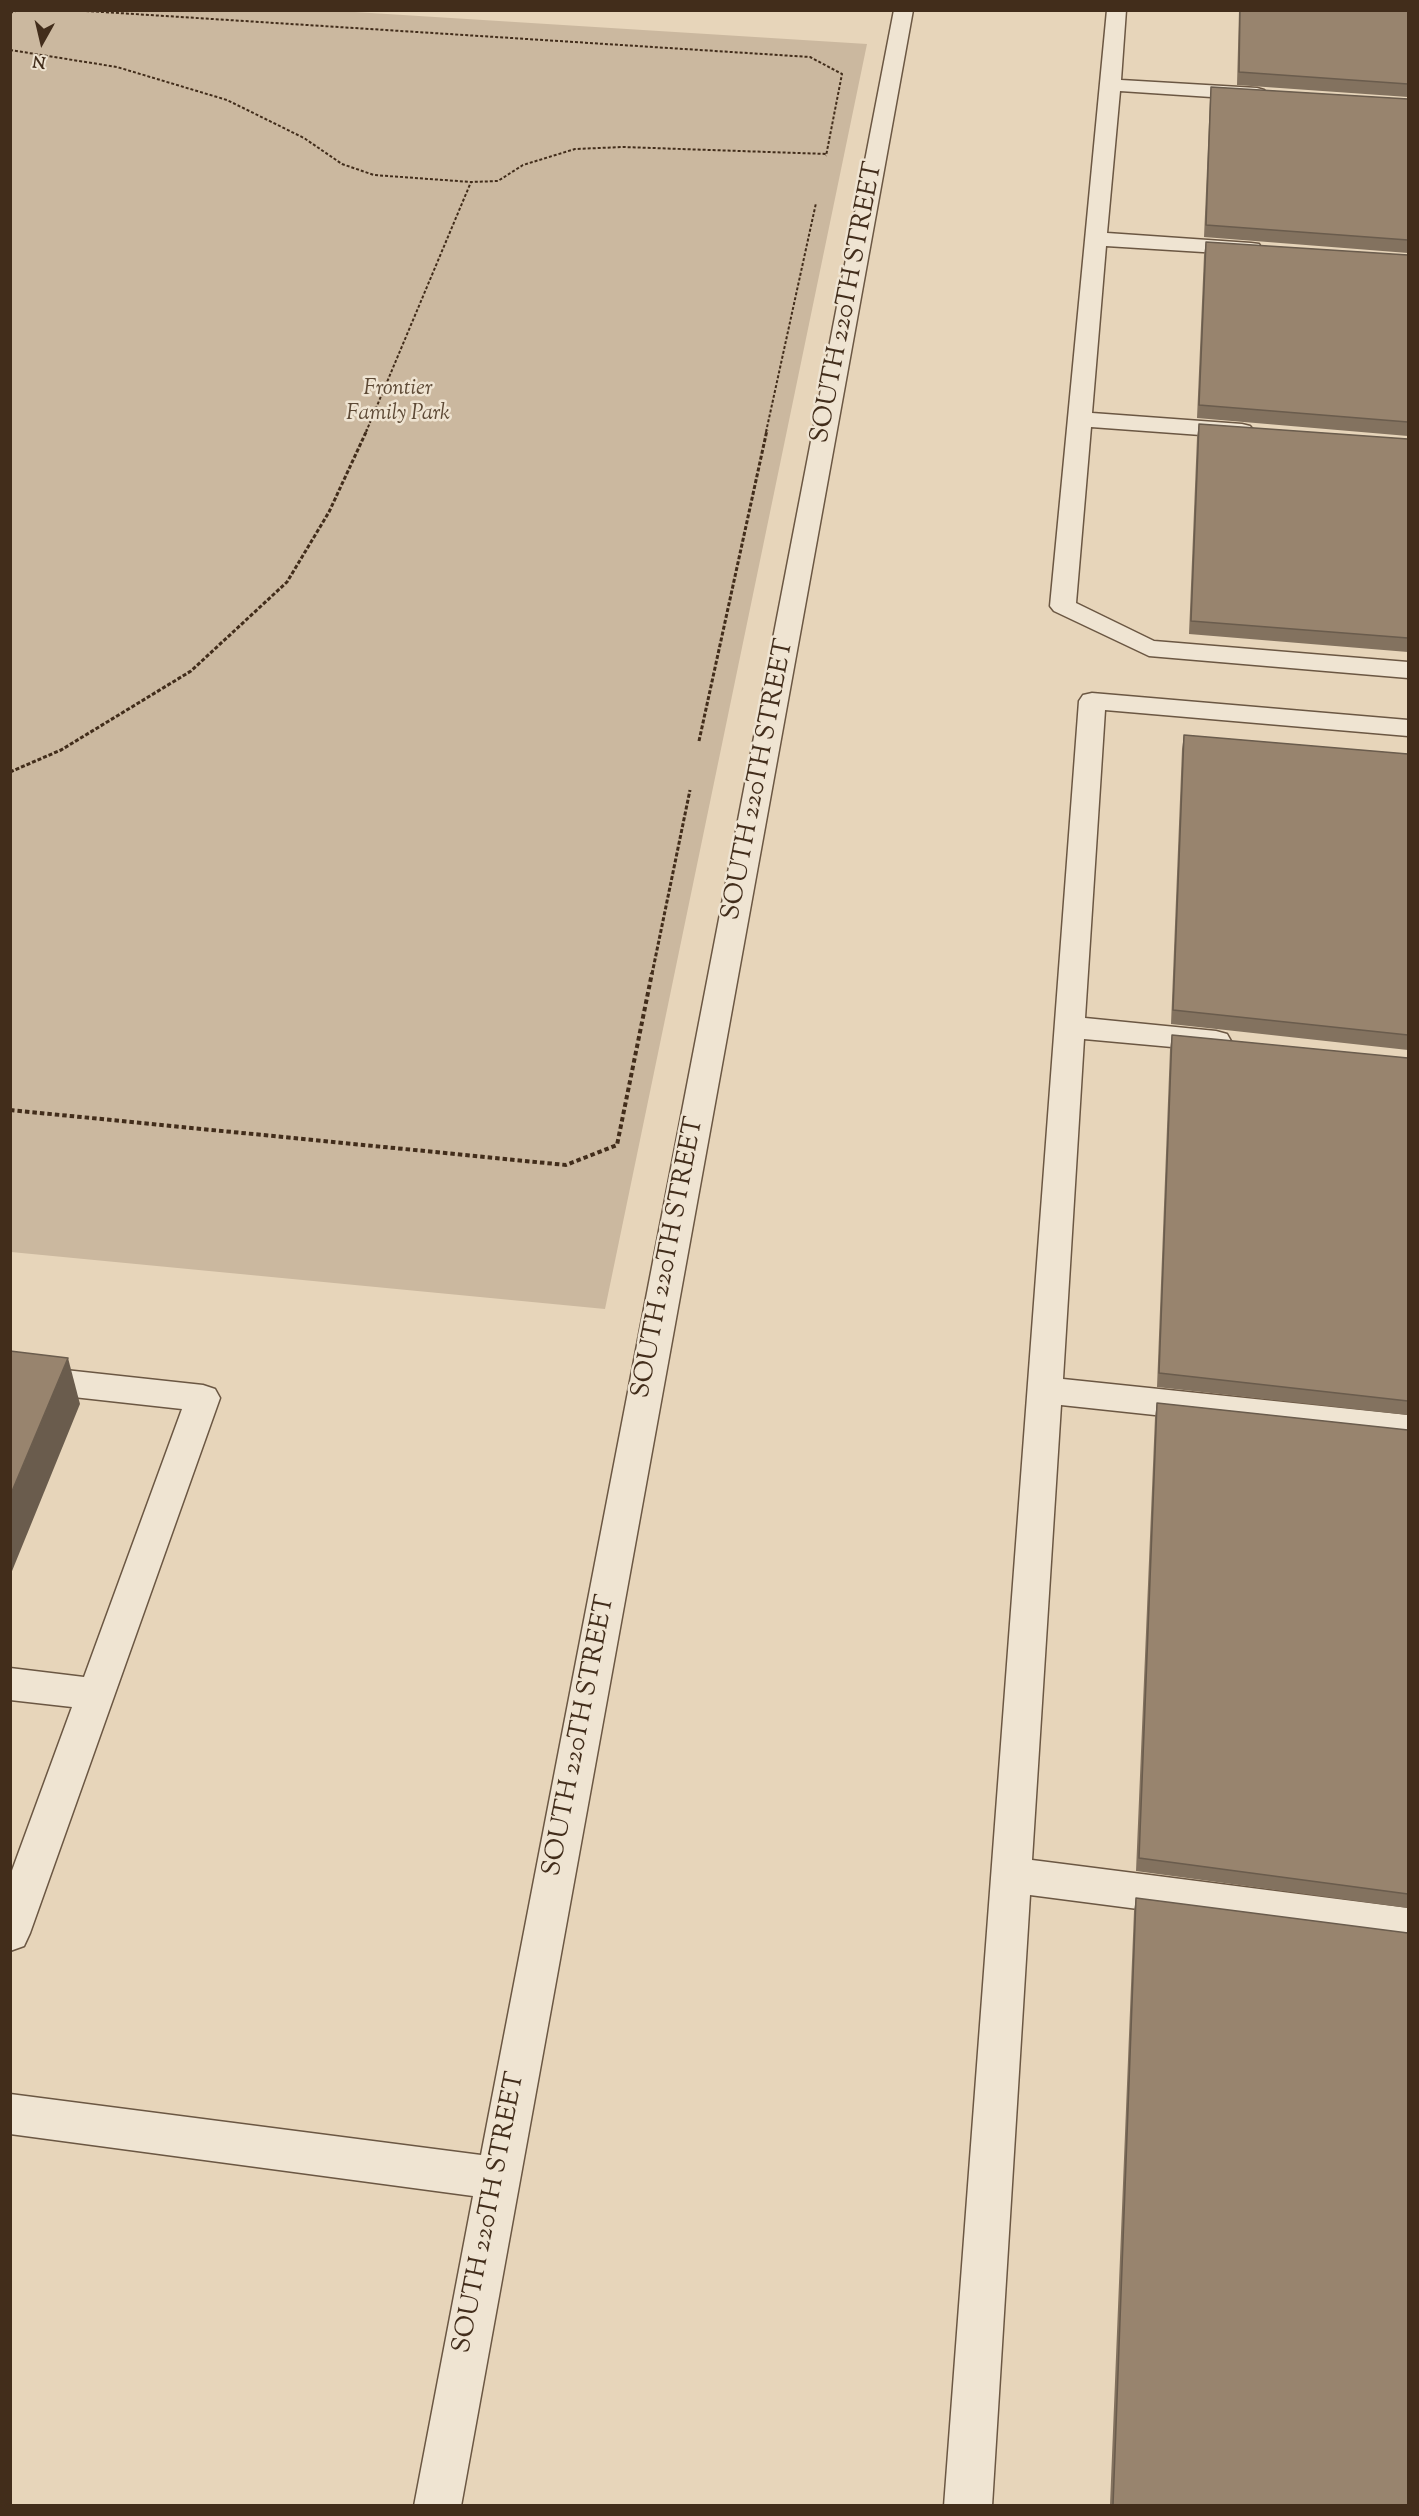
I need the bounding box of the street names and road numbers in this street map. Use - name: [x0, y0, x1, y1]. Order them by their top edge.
- street label: SOUTH 220TH STREET: [806, 160, 892, 446]
- street label: SOUTH 220TH STREET: [717, 637, 803, 923]
- street label: SOUTH 220TH STREET: [627, 1115, 713, 1401]
- street label: SOUTH 220TH STREET: [538, 1593, 624, 1879]
- street label: SOUTH 220TH STREET: [448, 2070, 534, 2356]

